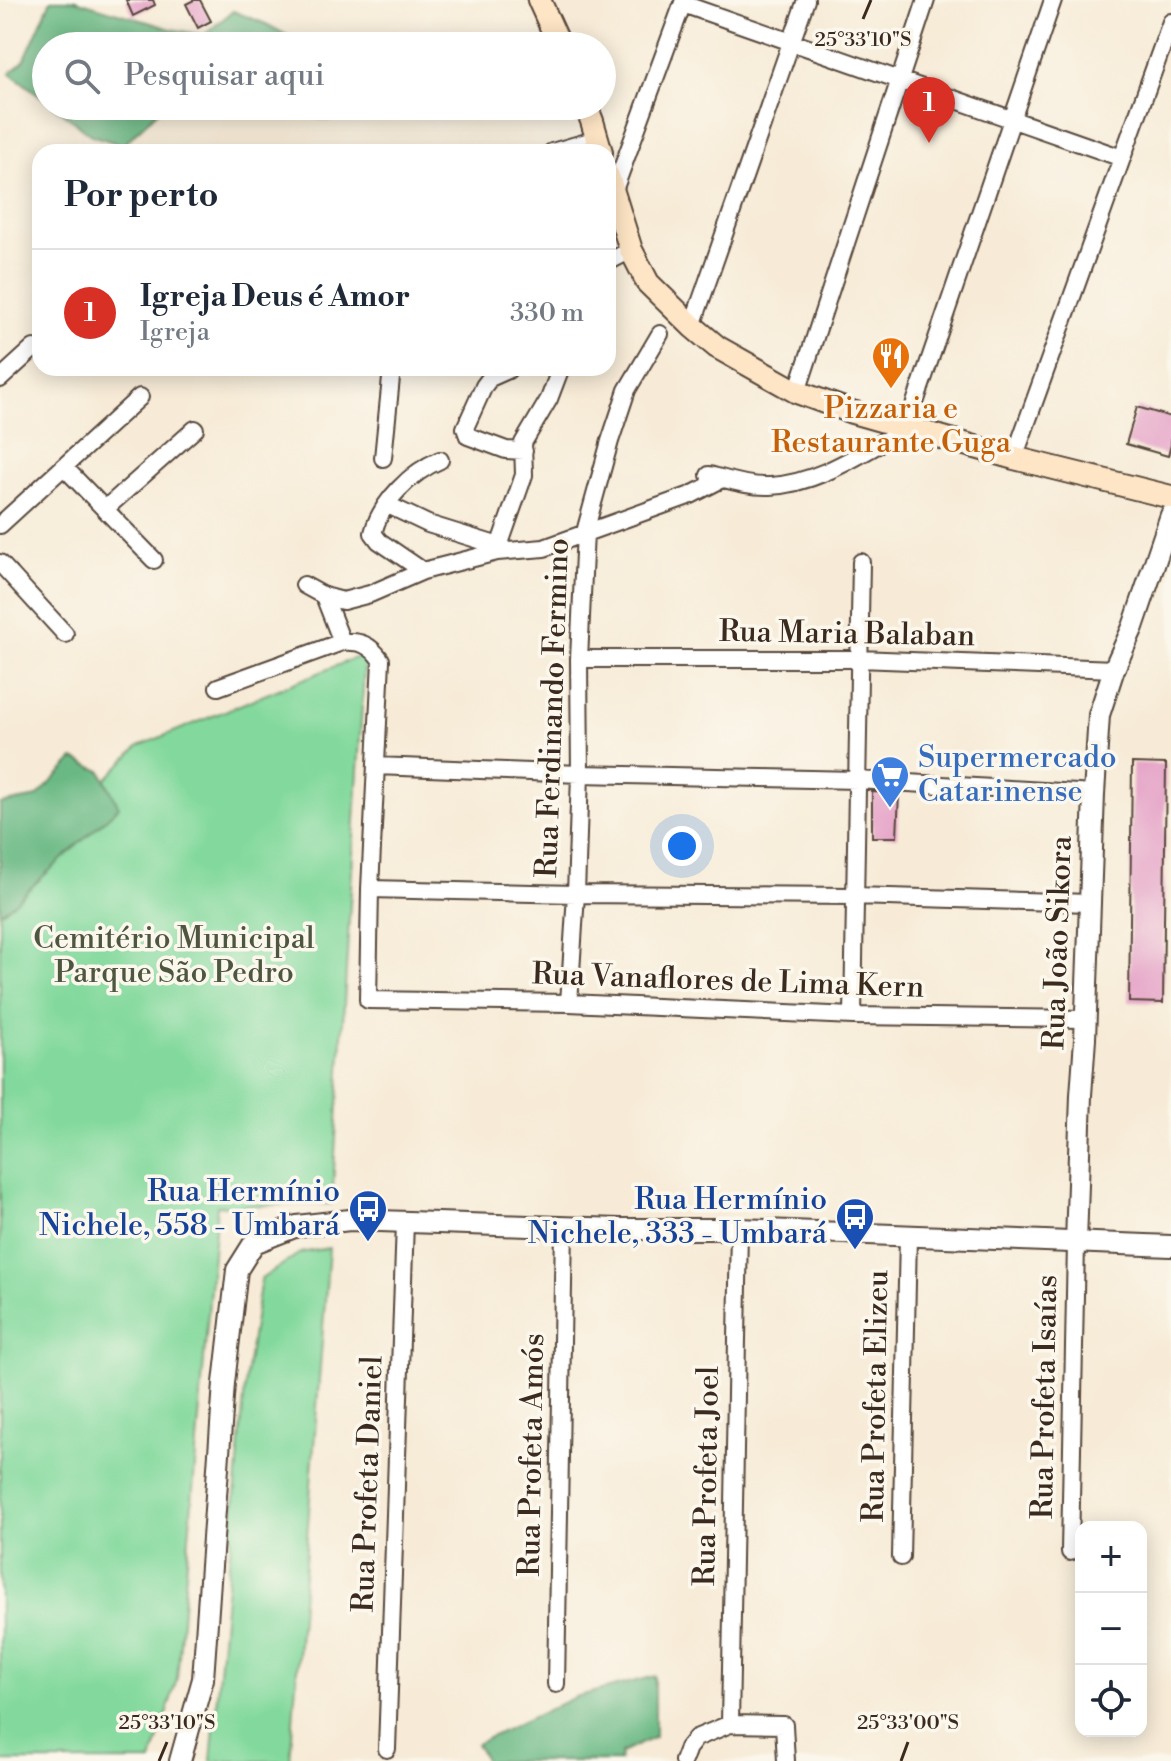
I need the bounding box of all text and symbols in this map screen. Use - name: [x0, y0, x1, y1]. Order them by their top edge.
- text: 25°33'10"S: [815, 28, 911, 53]
- search box: [32, 32, 616, 120]
- icon: search: [60, 54, 104, 98]
- text: Pesquisar aqui: [124, 57, 325, 95]
- pin: 1: [903, 77, 955, 143]
- text: Por perto: [64, 175, 219, 217]
- text: Igreja Deus é Amor: [140, 278, 410, 316]
- text: 1: [84, 297, 96, 329]
- text: 330 m: [510, 297, 584, 329]
- text: Igreja: [140, 316, 210, 348]
- restaurant icon: Pizzaria e Restaurante Guga: [870, 335, 912, 390]
- place label: Pizzaria e Restaurante Guga: [771, 390, 1012, 462]
- street label: Rua Ferdinando Fermino: [528, 537, 578, 879]
- street label: Rua Maria Balaban: [719, 613, 976, 655]
- place label: Supermercado Catarinense: [918, 739, 1117, 811]
- supermarket icon: Supermercado Catarinense: [869, 754, 911, 809]
- your location: [662, 826, 702, 866]
- street label: Rua João Sikora: [1035, 834, 1081, 1051]
- park label: Cemitério Municipal Parque São Pedro: [33, 920, 315, 992]
- street label: Rua Vanaflores de Lima Kern: [531, 955, 925, 1007]
- place label: Rua Hermínio Nichele, 558 - Umbará: [39, 1173, 341, 1245]
- place label: Rua Hermínio Nichele, 333 - Umbará: [528, 1181, 828, 1253]
- bus stop icon: Rua Hermínio Nichele, 558 - Umbará: [347, 1188, 389, 1243]
- bus stop icon: Rua Hermínio Nichele, 333 - Umbará: [834, 1196, 876, 1251]
- street label: Rua Profeta Elizeu: [855, 1269, 897, 1523]
- street label: Rua Profeta Isaías: [1024, 1274, 1066, 1520]
- street label: Rua Profeta Amós: [511, 1333, 553, 1577]
- street label: Rua Profeta Daniel: [345, 1355, 391, 1613]
- street label: Rua Profeta Joel: [686, 1365, 728, 1586]
- map controls: [1075, 1521, 1147, 1737]
- button: +: [1075, 1521, 1147, 1593]
- button: −: [1075, 1593, 1147, 1665]
- button: locate: [1075, 1665, 1147, 1737]
- text: 25°33'10"S: [119, 1711, 215, 1736]
- text: 25°33'00"S: [857, 1711, 959, 1736]

